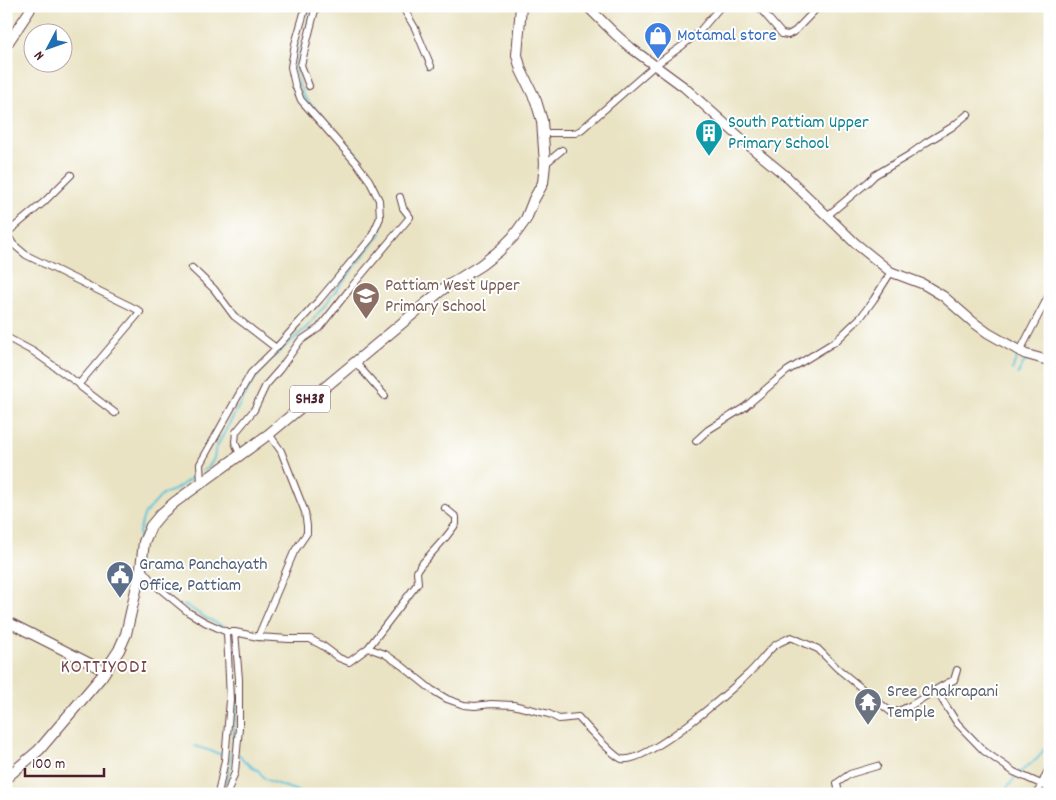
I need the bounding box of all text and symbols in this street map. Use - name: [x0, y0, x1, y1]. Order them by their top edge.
- shop icon: Motamal store: [643, 21, 673, 60]
- north arrow: [22, 22, 72, 72]
- place label: Motamal store: [677, 24, 777, 49]
- text: N: [30, 46, 50, 64]
- place label: South Pattiam Upper Primary School: [728, 111, 869, 157]
- building icon: South Pattiam Upper Primary School: [694, 118, 724, 157]
- place label: Pattiam West Upper Primary School: [385, 274, 520, 320]
- school or university icon: Pattiam West Upper Primary School: [351, 281, 381, 320]
- road number: SH38: [290, 386, 330, 412]
- place label: Grama Panchayath Office, Pattiam: [139, 553, 268, 599]
- public building icon: Grama Panchayath Office, Pattiam: [105, 560, 135, 599]
- district label: KOTTIYODI: [60, 654, 148, 682]
- place label: Sree Chakrapani Temple: [887, 680, 998, 726]
- temple icon: Sree Chakrapani Temple: [853, 687, 883, 726]
- scale bar: [25, 745, 104, 777]
- text: 100 m: [32, 754, 65, 776]

